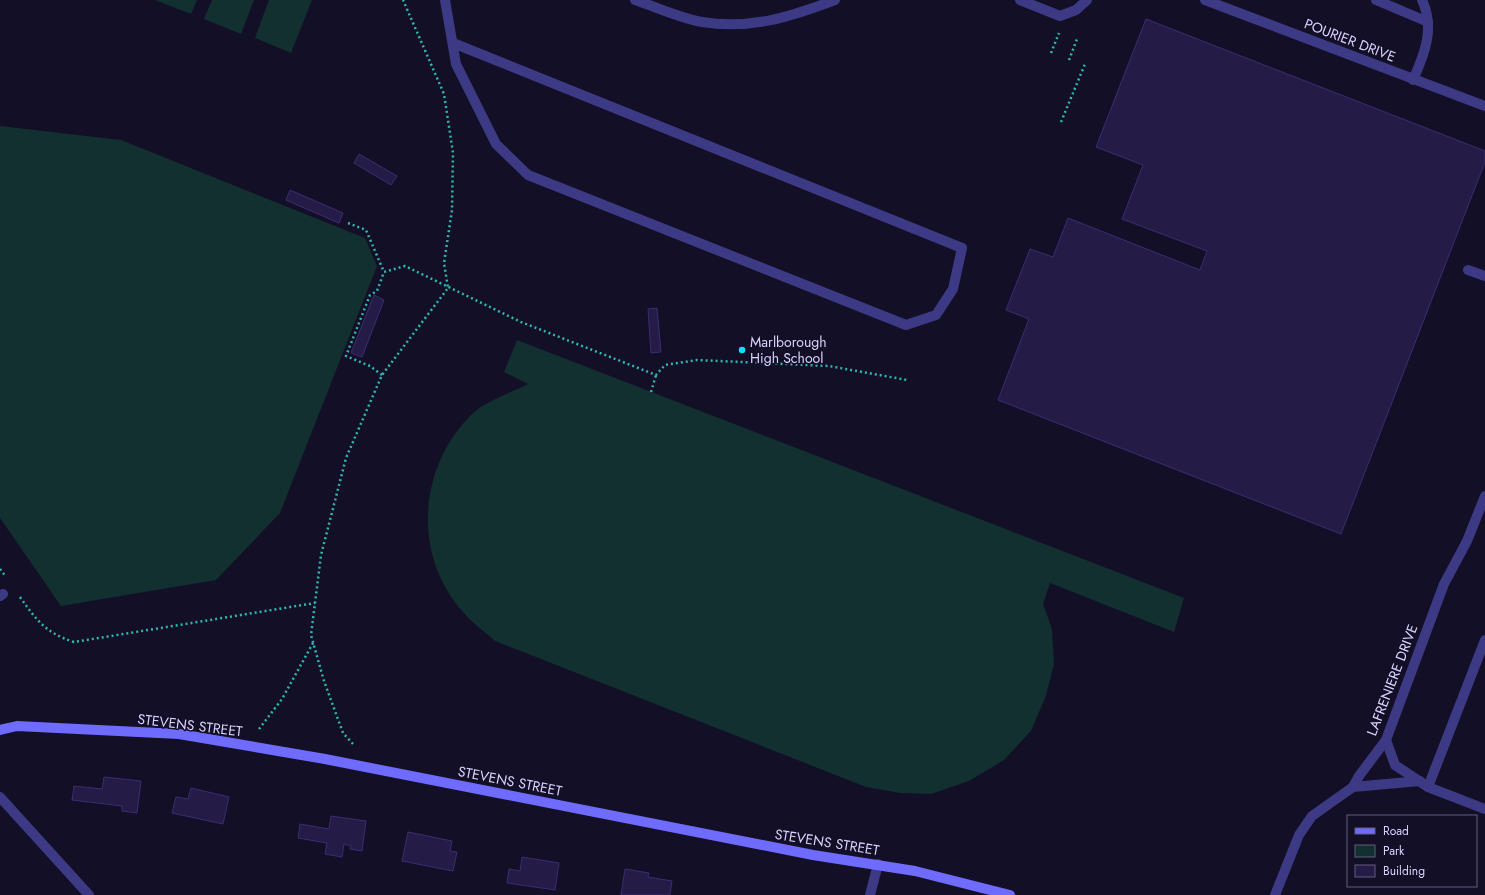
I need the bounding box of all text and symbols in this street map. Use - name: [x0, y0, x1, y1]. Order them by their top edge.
- street label: POURIER DRIVE: [1301, 13, 1399, 67]
- place label: Marlborough High School: [750, 332, 827, 368]
- marker: Marlborough High School: [737, 345, 747, 355]
- street label: LAFRENIERE DRIVE: [1362, 621, 1422, 739]
- street label: STEVENS STREET: [136, 709, 244, 741]
- street label: STEVENS STREET: [456, 761, 564, 801]
- legend: [1347, 815, 1477, 887]
- text: Road: [1383, 822, 1409, 840]
- street label: STEVENS STREET: [773, 824, 881, 860]
- text: Park: [1383, 842, 1405, 860]
- text: Building: [1383, 862, 1425, 880]

